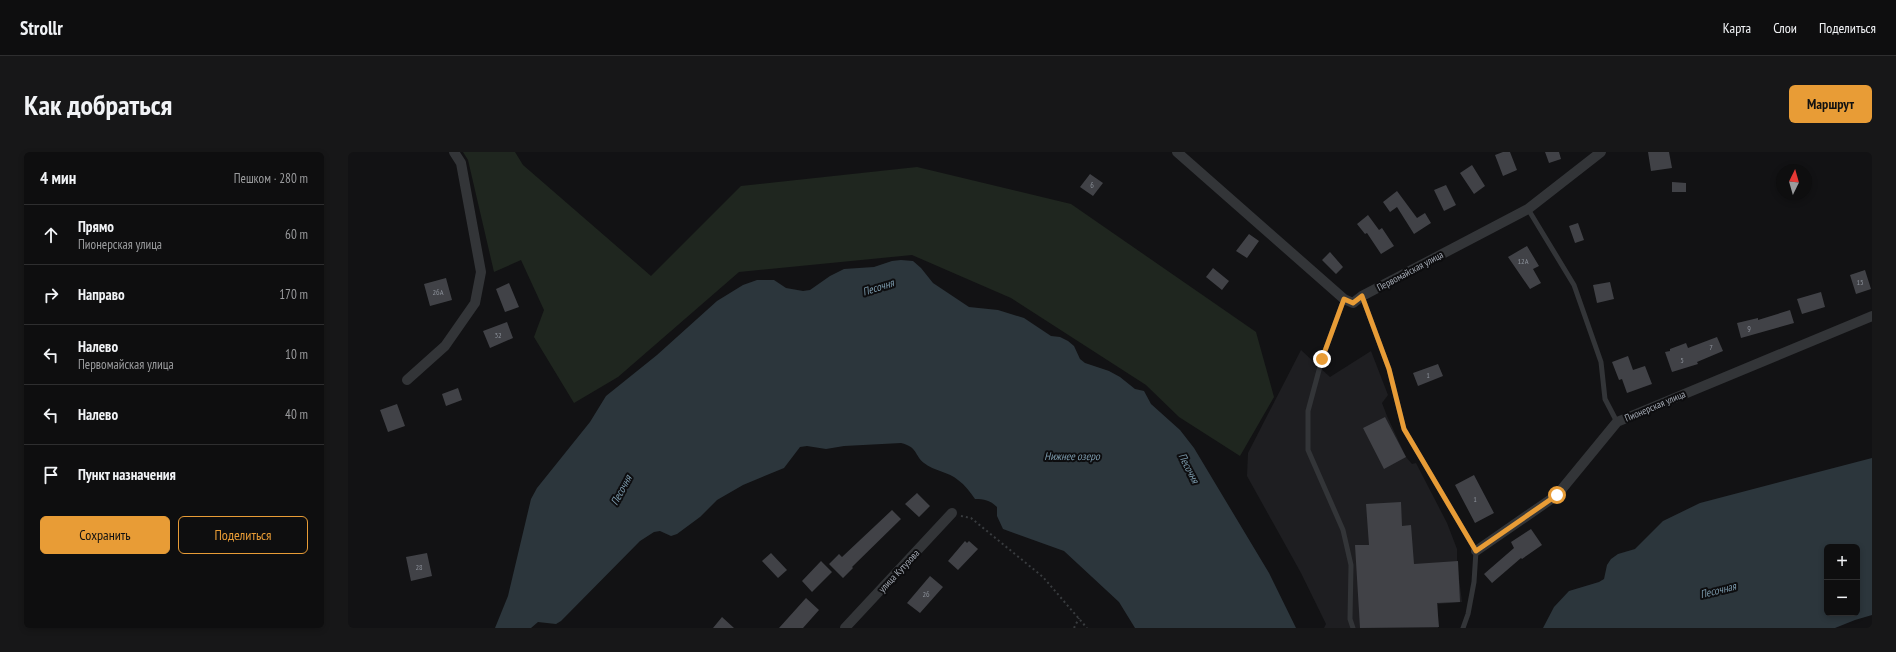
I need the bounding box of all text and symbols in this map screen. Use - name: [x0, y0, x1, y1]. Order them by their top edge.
- text: Strollr: [20, 16, 63, 40]
- text: Карта: [1723, 19, 1751, 37]
- text: Слои: [1773, 19, 1797, 37]
- text: Поделиться: [1819, 19, 1876, 37]
- button: Маршрут: [1789, 85, 1872, 123]
- text: Как добраться: [24, 86, 172, 123]
- north arrow: [1776, 164, 1812, 200]
- text: 4 мин: [40, 167, 76, 189]
- text: Пешком · 280 m: [234, 170, 308, 187]
- house number: 6: [1090, 180, 1094, 190]
- text: Прямо: [78, 217, 114, 236]
- icon: ahead: [40, 224, 62, 246]
- text: 60 m: [285, 226, 308, 243]
- text: Пионерская улица: [78, 236, 162, 253]
- street label: Первомайская улица: [1374, 248, 1446, 294]
- house number: 12А: [1518, 256, 1529, 266]
- water label: Песочня: [861, 275, 897, 299]
- house number: 15: [1856, 277, 1864, 287]
- icon: right: [40, 284, 62, 306]
- text: Направо: [78, 285, 125, 304]
- text: 170 m: [279, 286, 308, 303]
- house number: 26А: [433, 287, 444, 297]
- house number: 9: [1747, 323, 1751, 333]
- house number: 32: [494, 330, 502, 340]
- text: Налево: [78, 337, 118, 356]
- house number: 7: [1709, 342, 1713, 352]
- icon: left: [40, 344, 62, 366]
- text: 10 m: [285, 346, 308, 363]
- route end: [1313, 350, 1331, 368]
- house number: 5: [1680, 355, 1684, 365]
- text: Первомайская улица: [78, 356, 174, 373]
- house number: 1: [1426, 370, 1430, 380]
- street label: Пионерская улица: [1623, 387, 1687, 425]
- icon: left: [40, 404, 62, 426]
- text: Налево: [78, 405, 118, 424]
- text: 40 m: [285, 406, 308, 423]
- water label: Нижнее озеро: [1044, 449, 1101, 463]
- water label: Песочня: [1175, 451, 1203, 487]
- icon: arrive: [40, 464, 62, 486]
- text: Пункт назначения: [78, 465, 176, 484]
- water label: Песочня: [607, 471, 636, 507]
- route start: [1548, 486, 1566, 504]
- house number: 1: [1473, 494, 1477, 504]
- button: Сохранить: [40, 516, 170, 554]
- button: Поделиться: [178, 516, 308, 554]
- map controls: [1824, 544, 1860, 616]
- button: +: [1824, 544, 1860, 580]
- street label: улица Кутузова: [876, 547, 922, 595]
- house number: 28: [415, 562, 423, 572]
- water label: Песочная: [1699, 578, 1739, 601]
- button: −: [1824, 580, 1860, 616]
- house number: 26: [922, 589, 930, 599]

